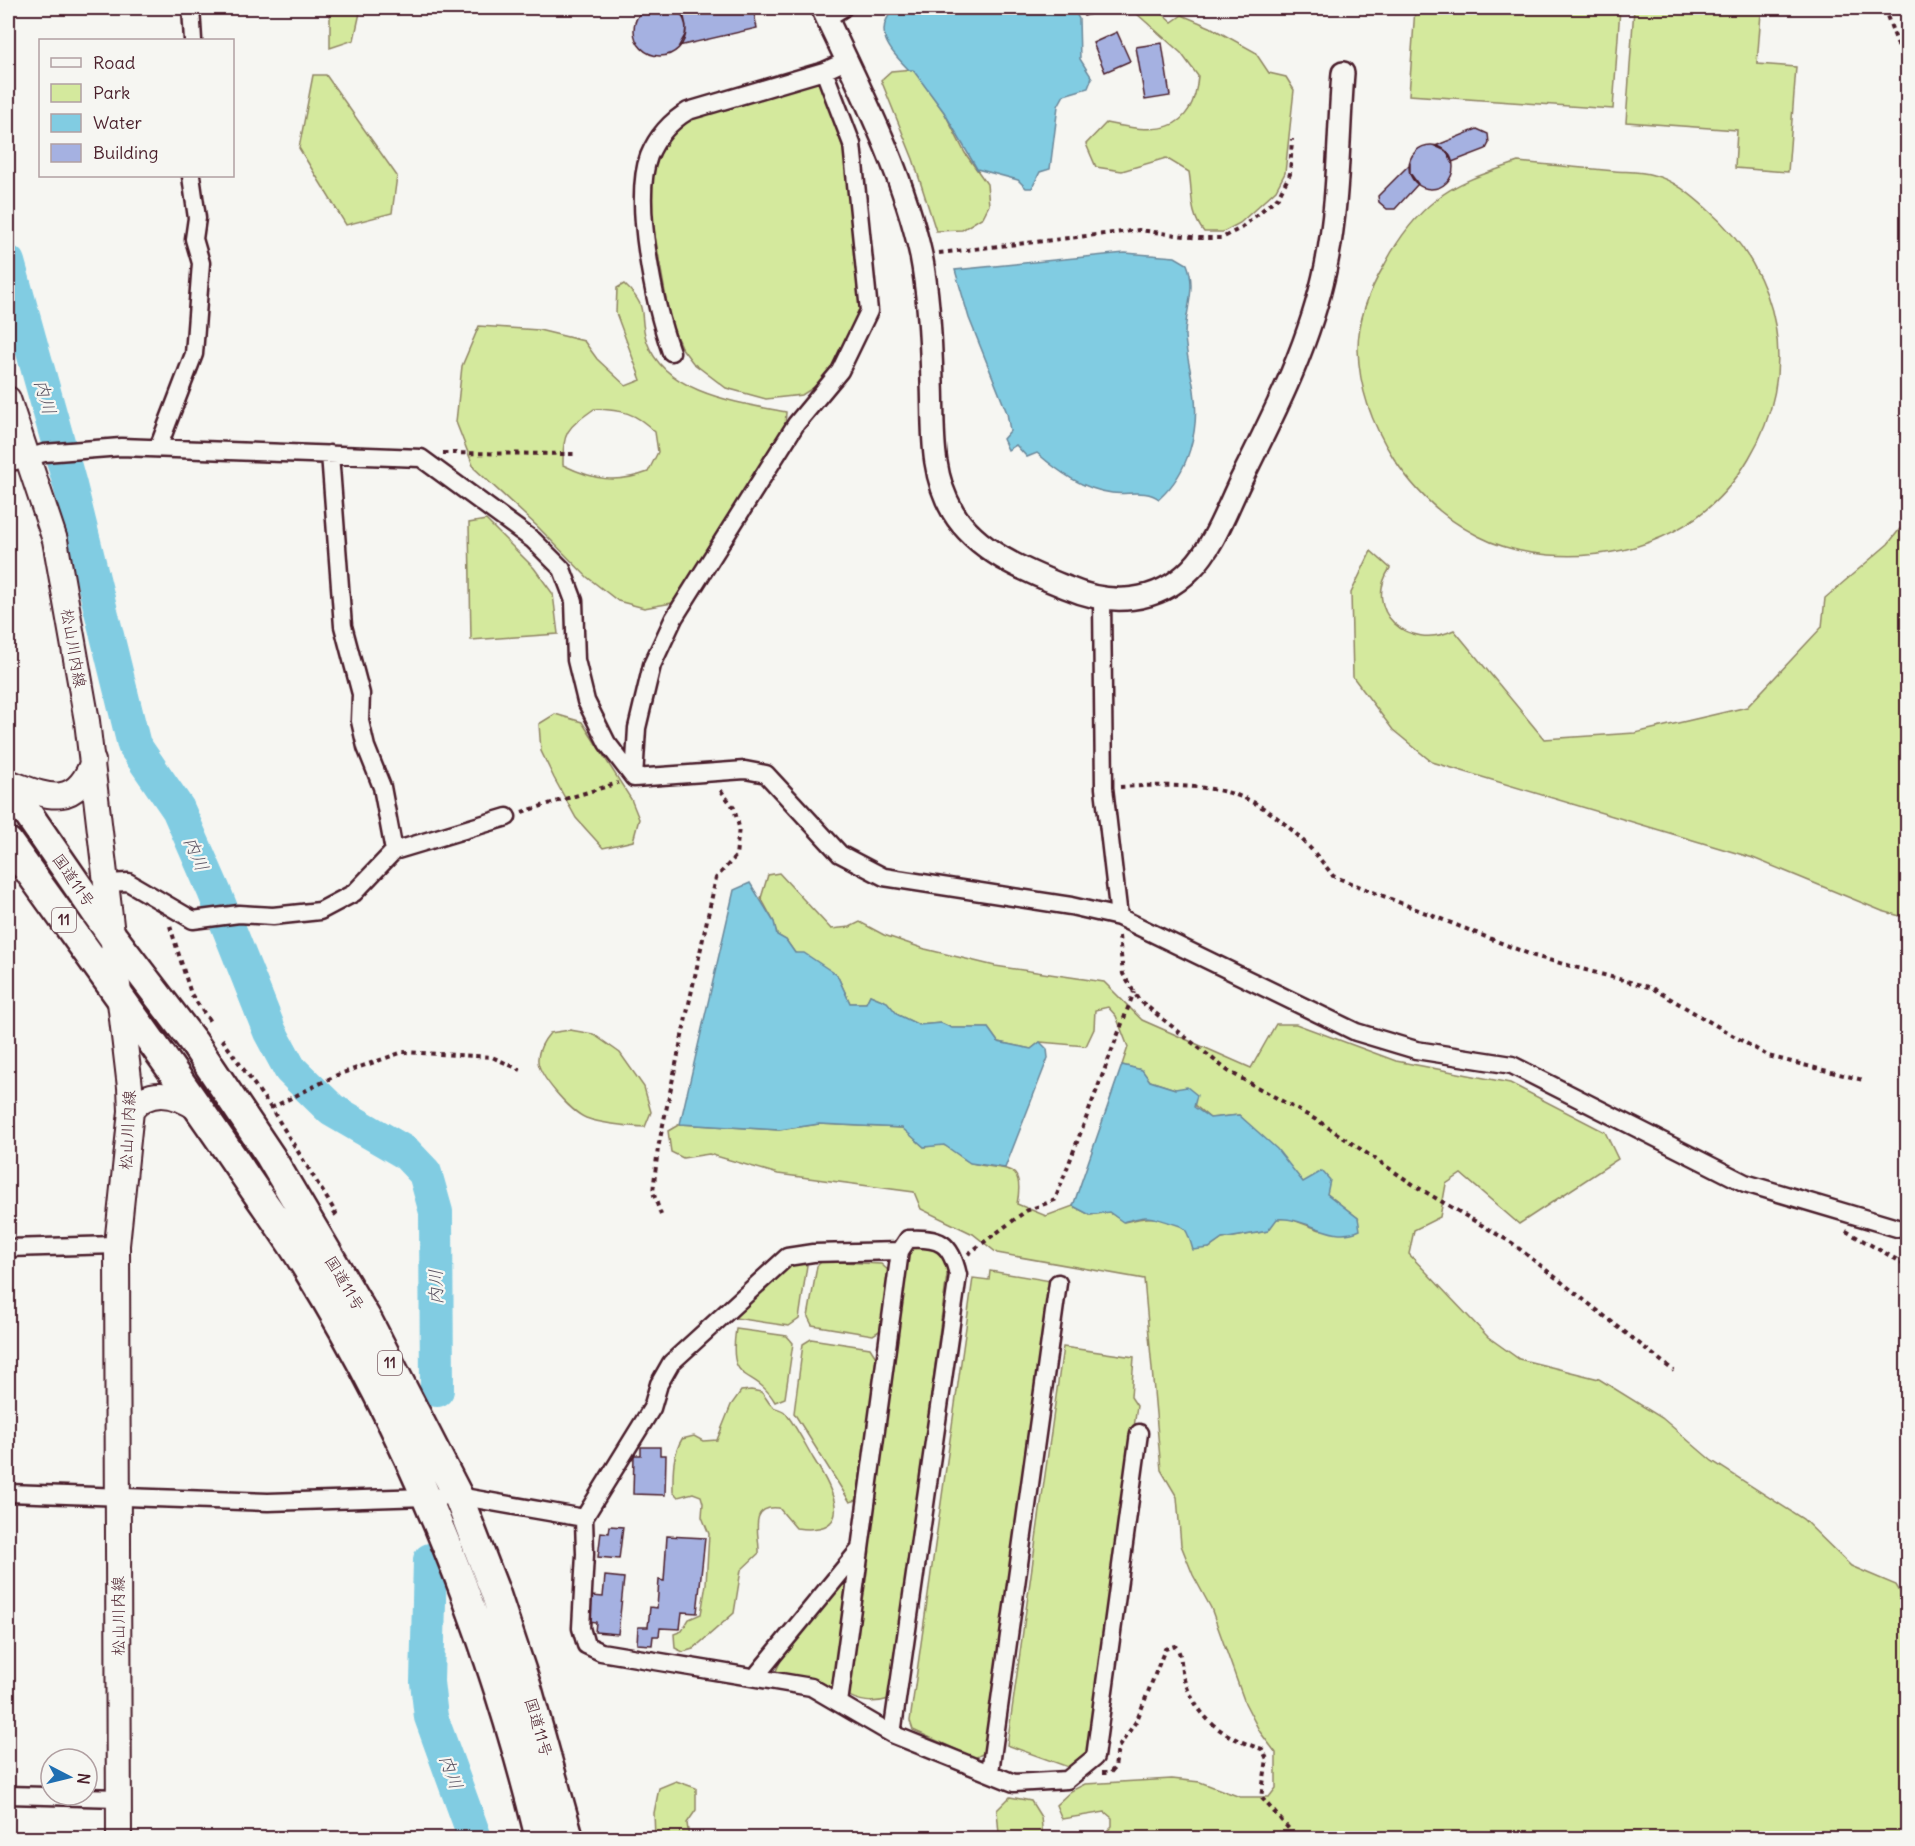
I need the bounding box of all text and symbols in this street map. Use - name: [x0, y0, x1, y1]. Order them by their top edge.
- legend: [39, 39, 234, 177]
- text: Road: [93, 51, 136, 74]
- text: Park: [93, 81, 130, 104]
- text: Water: [93, 111, 143, 134]
- text: Building: [93, 141, 158, 164]
- water label: 内川: [29, 376, 61, 417]
- street label: 松山川内線: [57, 607, 91, 689]
- water label: 内川: [179, 833, 214, 875]
- street label: 国道11号: [48, 849, 100, 911]
- road number: 11: [52, 908, 76, 932]
- street label: 松山川内線: [115, 1090, 139, 1170]
- street label: 国道11号: [321, 1252, 369, 1314]
- water label: 内川: [424, 1269, 447, 1305]
- road number: 11: [378, 1351, 402, 1375]
- street label: 松山川内線: [108, 1576, 128, 1656]
- street label: 国道11号: [521, 1695, 557, 1759]
- north arrow: [39, 1747, 99, 1807]
- water label: 内川: [435, 1751, 468, 1793]
- text: N: [73, 1772, 94, 1786]

